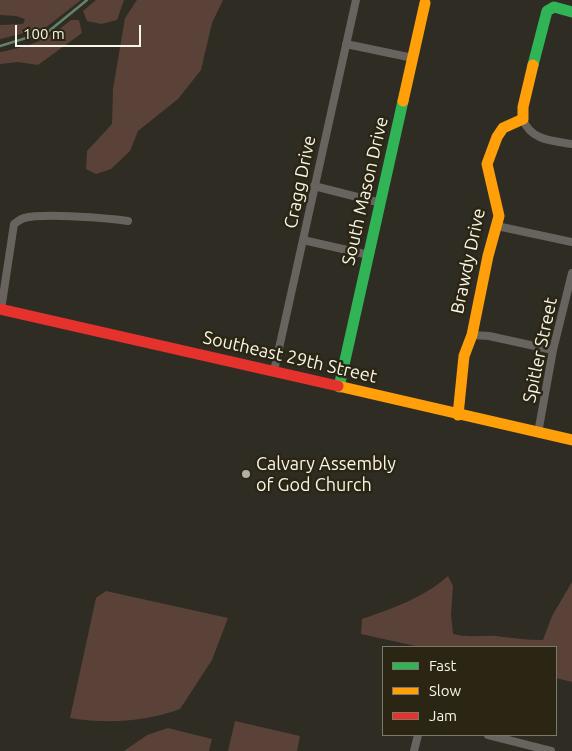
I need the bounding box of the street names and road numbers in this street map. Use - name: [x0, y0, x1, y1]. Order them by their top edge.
- street label: South Mason Drive: [337, 115, 393, 267]
- street label: Cragg Drive: [280, 134, 320, 230]
- street label: Brawdy Drive: [446, 206, 490, 316]
- street label: Spitler Street: [518, 295, 562, 405]
- street label: Southeast 29th Street: [201, 326, 379, 388]

